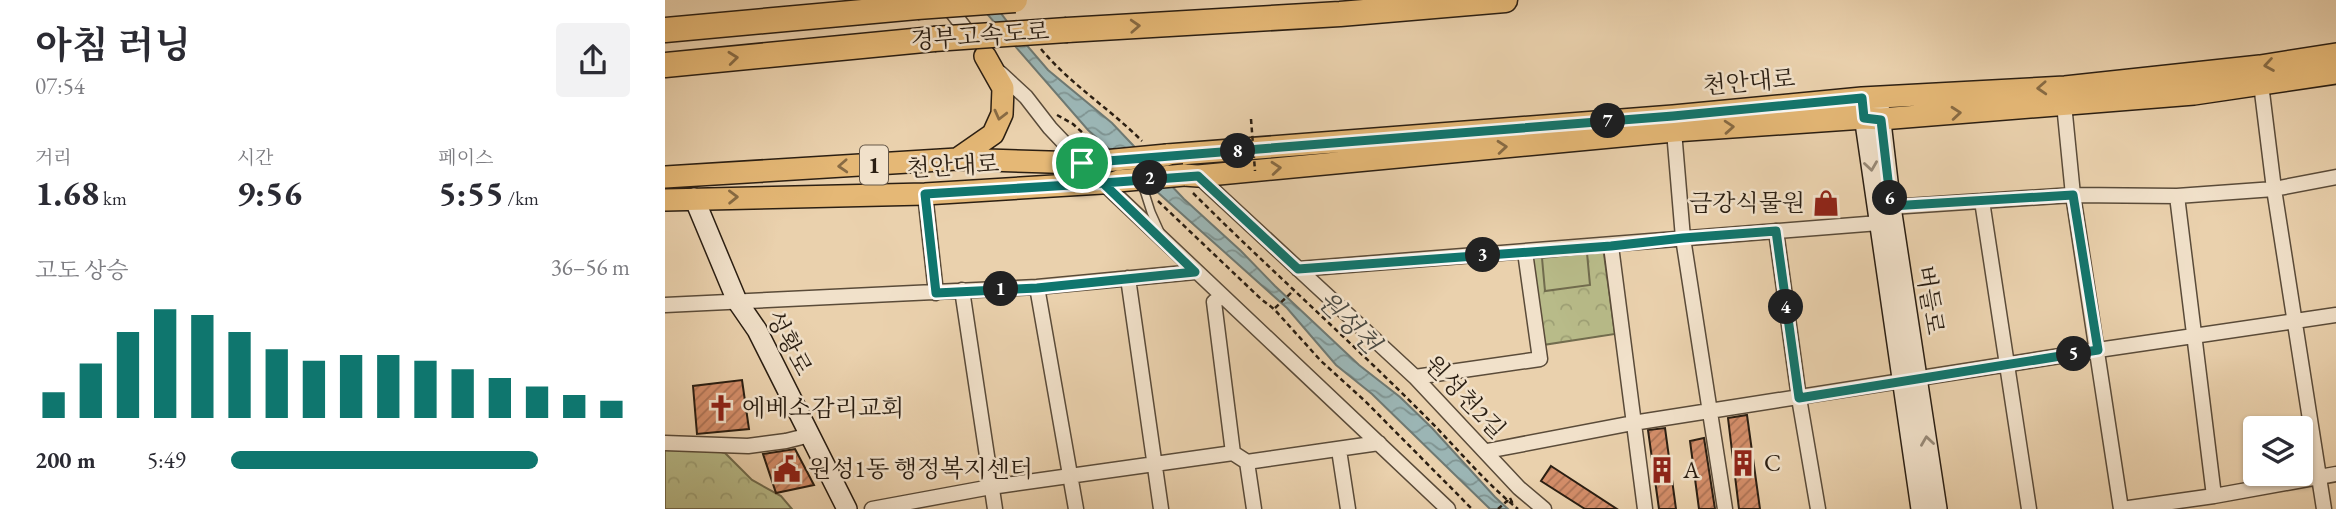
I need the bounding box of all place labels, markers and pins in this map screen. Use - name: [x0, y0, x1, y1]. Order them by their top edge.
- pin: 7: [1591, 104, 1625, 138]
- pin: [1052, 133, 1112, 193]
- pin: 8: [1221, 134, 1255, 168]
- pin: 2: [1133, 160, 1168, 196]
- pin: 6: [1873, 180, 1907, 216]
- place label: 금강식물원: [1689, 187, 1805, 218]
- shop icon: 금강식물원: [1811, 188, 1841, 218]
- pin: 3: [1465, 238, 1501, 272]
- pin: 1: [983, 272, 1019, 306]
- pin: 4: [1769, 290, 1803, 324]
- pin: 5: [2057, 336, 2091, 372]
- place label: 에베소감리교회: [742, 392, 904, 423]
- church icon: 에베소감리교회: [706, 393, 736, 423]
- place label: C: [1764, 447, 1781, 478]
- building icon: C: [1728, 448, 1758, 478]
- place label: 원성1동 행정복지센터: [808, 453, 1033, 484]
- public building icon: 원성1동 행정복지센터: [772, 454, 802, 484]
- place label: A: [1682, 454, 1700, 485]
- building icon: A: [1647, 455, 1677, 485]

